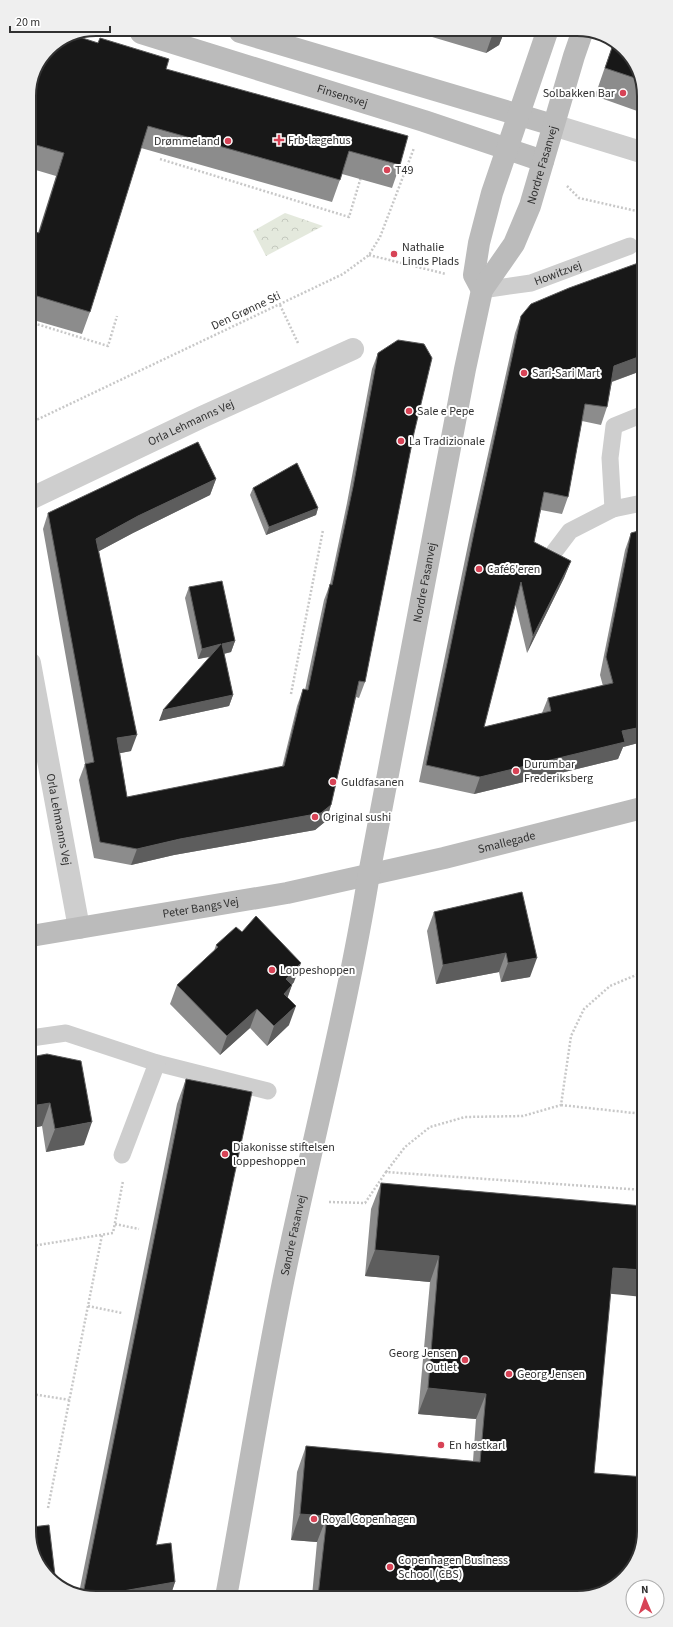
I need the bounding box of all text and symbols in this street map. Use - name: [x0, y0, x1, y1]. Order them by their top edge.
- scale bar: [10, 8, 110, 34]
- text: 20 m: [16, 14, 40, 31]
- street label: Finsensvej: [315, 80, 370, 112]
- place label: Solbakken Bar: [543, 85, 616, 102]
- marker: Solbakken Bar: [618, 88, 628, 98]
- street label: Nordre Fasanvej: [522, 124, 562, 206]
- place label: Frb-lægehus: [288, 132, 351, 149]
- place label: Drømmeland: [154, 133, 220, 150]
- marker: Frb-lægehus: [273, 134, 285, 146]
- marker: Drømmeland: [223, 136, 233, 146]
- place label: T49: [395, 162, 413, 179]
- marker: T49: [382, 165, 392, 175]
- place label: Nathalie Linds Plads: [402, 239, 459, 270]
- marker: Nathalie Linds Plads: [389, 249, 399, 259]
- street label: Howitzvej: [532, 256, 584, 290]
- street label: Den Grønne Sti: [208, 287, 284, 335]
- place label: Sari-Sari Mart: [532, 365, 600, 382]
- marker: Sari-Sari Mart: [519, 368, 529, 378]
- street label: Orla Lehmanns Vej: [145, 395, 237, 450]
- place label: Sale e Pepe: [417, 403, 474, 420]
- marker: Sale e Pepe: [404, 406, 414, 416]
- place label: La Tradizionale: [409, 433, 485, 450]
- marker: La Tradizionale: [396, 436, 406, 446]
- street label: Nordre Fasanvej: [409, 541, 440, 624]
- place label: Café6'eren: [487, 561, 540, 578]
- marker: Café6'eren: [474, 564, 484, 574]
- place label: Durumbar Frederiksberg: [524, 756, 593, 787]
- marker: Durumbar Frederiksberg: [511, 766, 521, 776]
- street label: Orla Lehmanns Vej: [42, 772, 76, 867]
- place label: Guldfasanen: [341, 774, 404, 791]
- marker: Guldfasanen: [328, 777, 338, 787]
- place label: Original sushi: [323, 809, 391, 826]
- marker: Original sushi: [310, 812, 320, 822]
- street label: Smallegade: [476, 827, 537, 858]
- street label: Peter Bangs Vej: [161, 893, 240, 922]
- place label: Loppeshoppen: [280, 962, 355, 979]
- marker: Loppeshoppen: [267, 965, 277, 975]
- place label: Diakonisse stiftelsen loppeshoppen: [233, 1139, 335, 1170]
- marker: Diakonisse stiftelsen loppeshoppen: [220, 1149, 230, 1159]
- street label: Søndre Fasanvej: [276, 1193, 310, 1277]
- place label: Georg Jensen Outlet: [389, 1345, 457, 1376]
- marker: Georg Jensen Outlet: [460, 1355, 470, 1365]
- place label: Georg Jensen: [517, 1366, 585, 1383]
- marker: Georg Jensen: [504, 1369, 514, 1379]
- place label: En høstkarl: [449, 1437, 505, 1454]
- marker: En høstkarl: [436, 1440, 446, 1450]
- place label: Royal Copenhagen: [322, 1511, 416, 1528]
- marker: Royal Copenhagen: [309, 1514, 319, 1524]
- place label: Copenhagen Business School (CBS): [398, 1552, 508, 1583]
- marker: Copenhagen Business School (CBS): [385, 1562, 395, 1572]
- north arrow: [625, 1579, 665, 1619]
- text: N: [641, 1582, 649, 1597]

